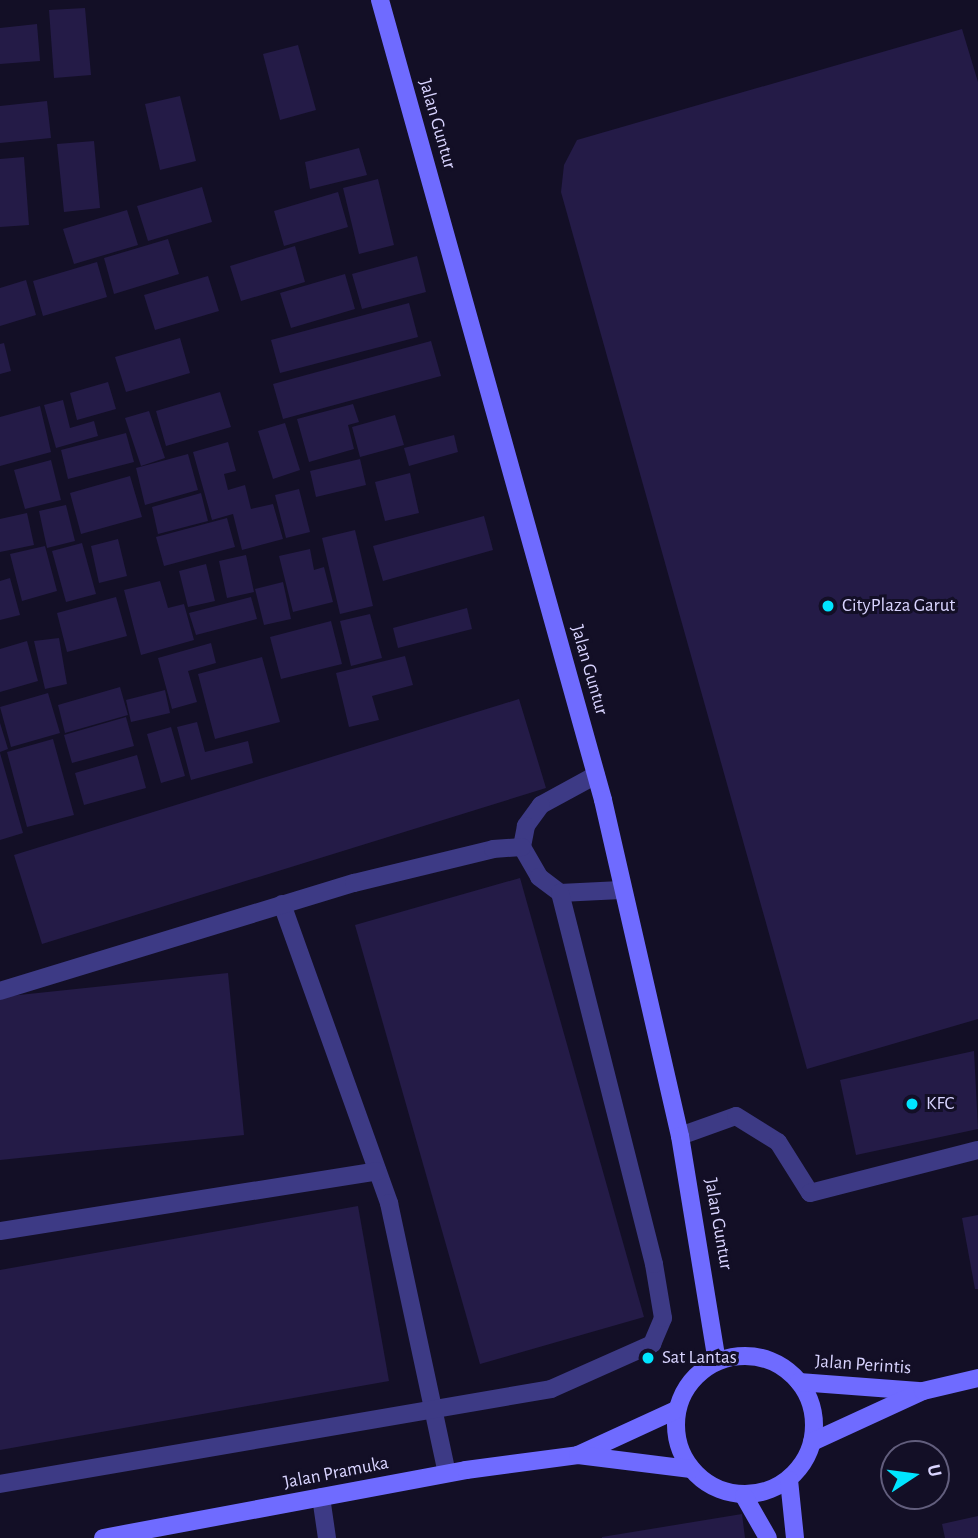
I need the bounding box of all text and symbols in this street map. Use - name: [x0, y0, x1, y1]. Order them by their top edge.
- street label: Jalan Guntur: [413, 76, 461, 172]
- place label: CityPlaza Garut: [842, 595, 955, 617]
- marker: CityPlaza Garut: [820, 598, 836, 614]
- street label: Jalan Guntur: [565, 622, 613, 718]
- place label: KFC: [926, 1093, 954, 1115]
- marker: KFC: [904, 1096, 920, 1112]
- street label: Jalan Guntur: [699, 1176, 737, 1272]
- place label: Sat Lantas: [662, 1347, 737, 1369]
- marker: Sat Lantas: [640, 1350, 656, 1366]
- street label: Jalan Perintis: [814, 1350, 912, 1380]
- north arrow: [880, 1440, 950, 1510]
- street label: Jalan Pramuka: [281, 1452, 391, 1494]
- text: U: [923, 1463, 945, 1479]

